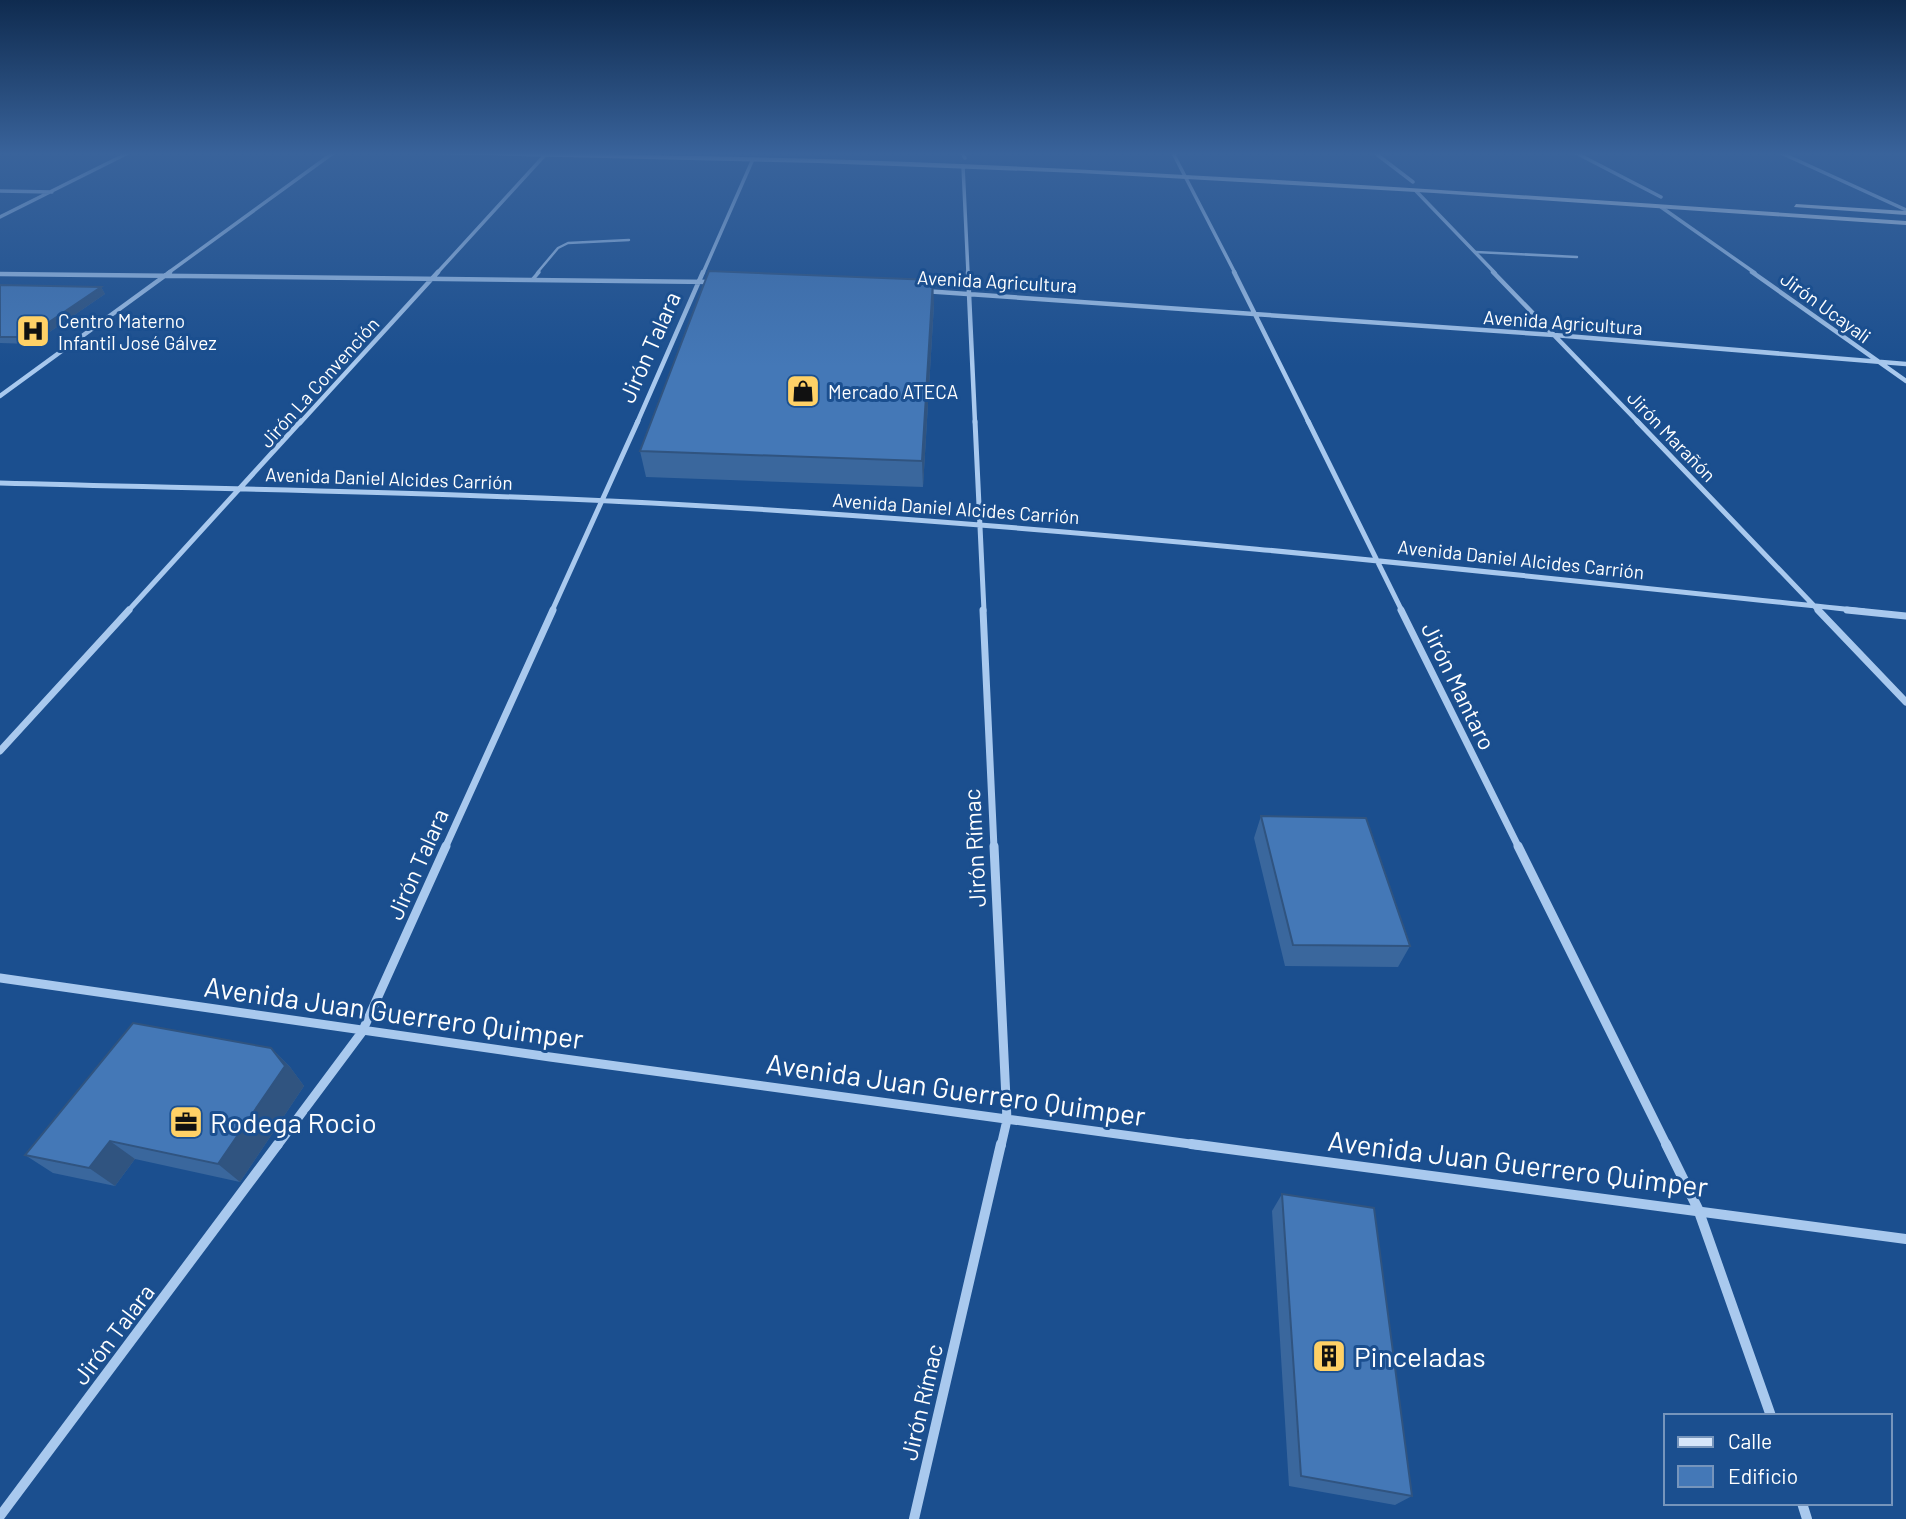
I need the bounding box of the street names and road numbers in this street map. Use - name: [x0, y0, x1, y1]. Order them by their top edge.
- street label: Avenida Agricultura: [917, 265, 1077, 297]
- street label: Jirón Ucayali: [1776, 267, 1876, 347]
- street label: Jirón Talara: [612, 287, 686, 407]
- street label: Avenida Agricultura: [1482, 305, 1644, 339]
- street label: Jirón La Convención: [255, 312, 383, 452]
- street label: Jirón Marañón: [1623, 386, 1721, 486]
- street label: Avenida Daniel Alcides Carrión: [265, 462, 513, 494]
- street label: Avenida Daniel Alcides Carrión: [832, 488, 1080, 528]
- street label: Avenida Daniel Alcides Carrión: [1397, 535, 1645, 583]
- street label: Jirón Mantaro: [1416, 618, 1502, 754]
- street label: Jirón Rímac: [957, 788, 991, 908]
- street label: Jirón Talara: [380, 804, 454, 924]
- street label: Avenida Juan Guerrero Quimper: [202, 969, 586, 1055]
- street label: Avenida Juan Guerrero Quimper: [764, 1046, 1148, 1132]
- street label: Avenida Juan Guerrero Quimper: [1326, 1123, 1710, 1203]
- street label: Jirón Talara: [66, 1278, 160, 1390]
- street label: Jirón Rímac: [894, 1341, 948, 1463]

